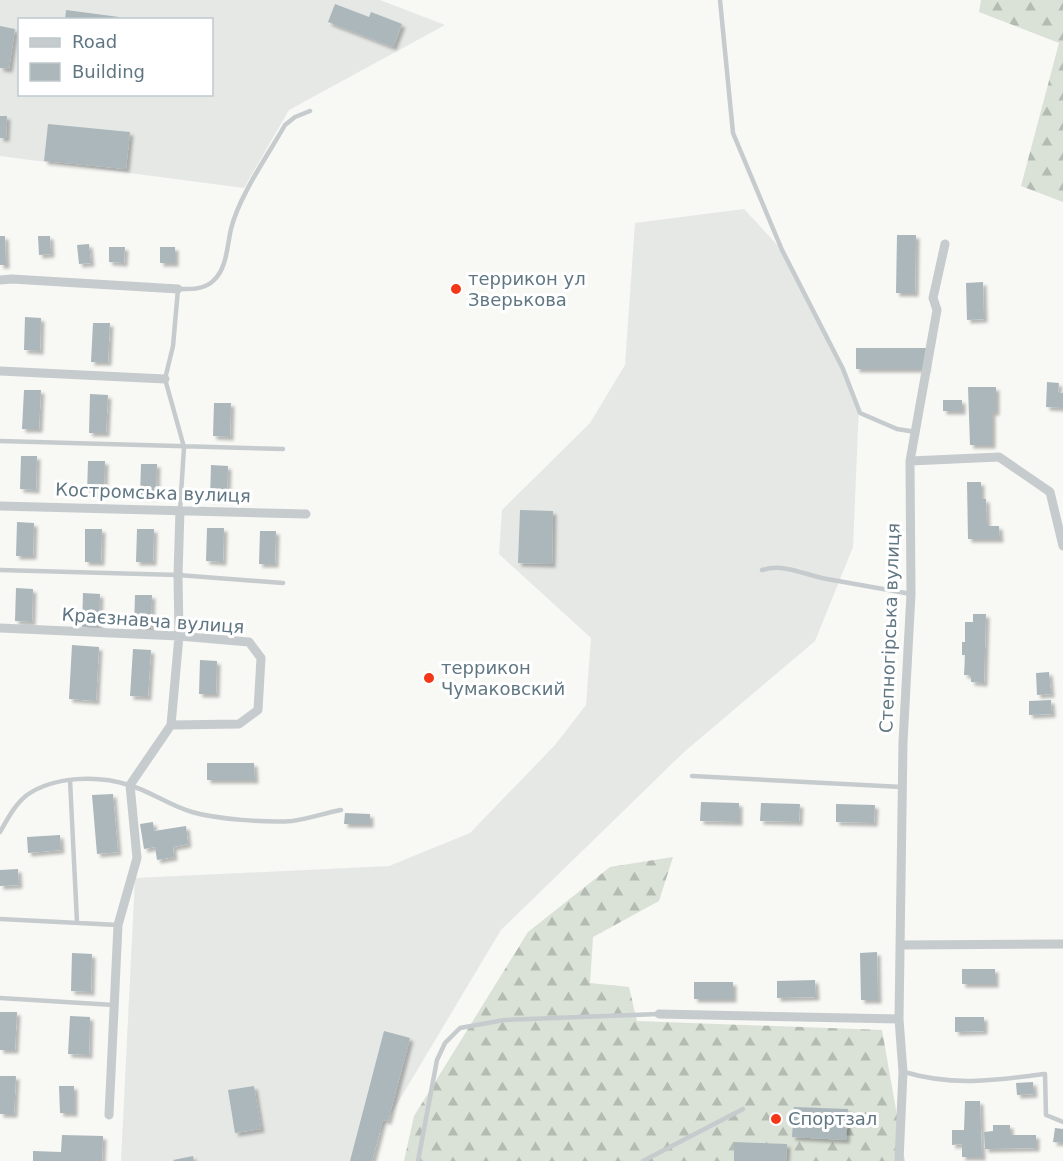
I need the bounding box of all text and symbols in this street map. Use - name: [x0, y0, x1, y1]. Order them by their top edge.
- legend: [18, 18, 213, 96]
- text: Road: [72, 31, 117, 52]
- text: Building: [72, 61, 145, 82]
- place label: террикон ул Зверькова: [468, 268, 586, 310]
- marker: террикон ул Зверькова: [449, 282, 463, 296]
- street label: Костромська вулиця: [55, 479, 251, 506]
- street label: Степногірська вулиця: [875, 523, 904, 733]
- street label: Краєзнавча вулиця: [61, 604, 245, 637]
- place label: террикон Чумаковский: [441, 657, 565, 699]
- marker: террикон Чумаковский: [422, 671, 436, 685]
- place label: Спортзал: [788, 1108, 877, 1129]
- marker: Спортзал: [769, 1112, 783, 1126]

